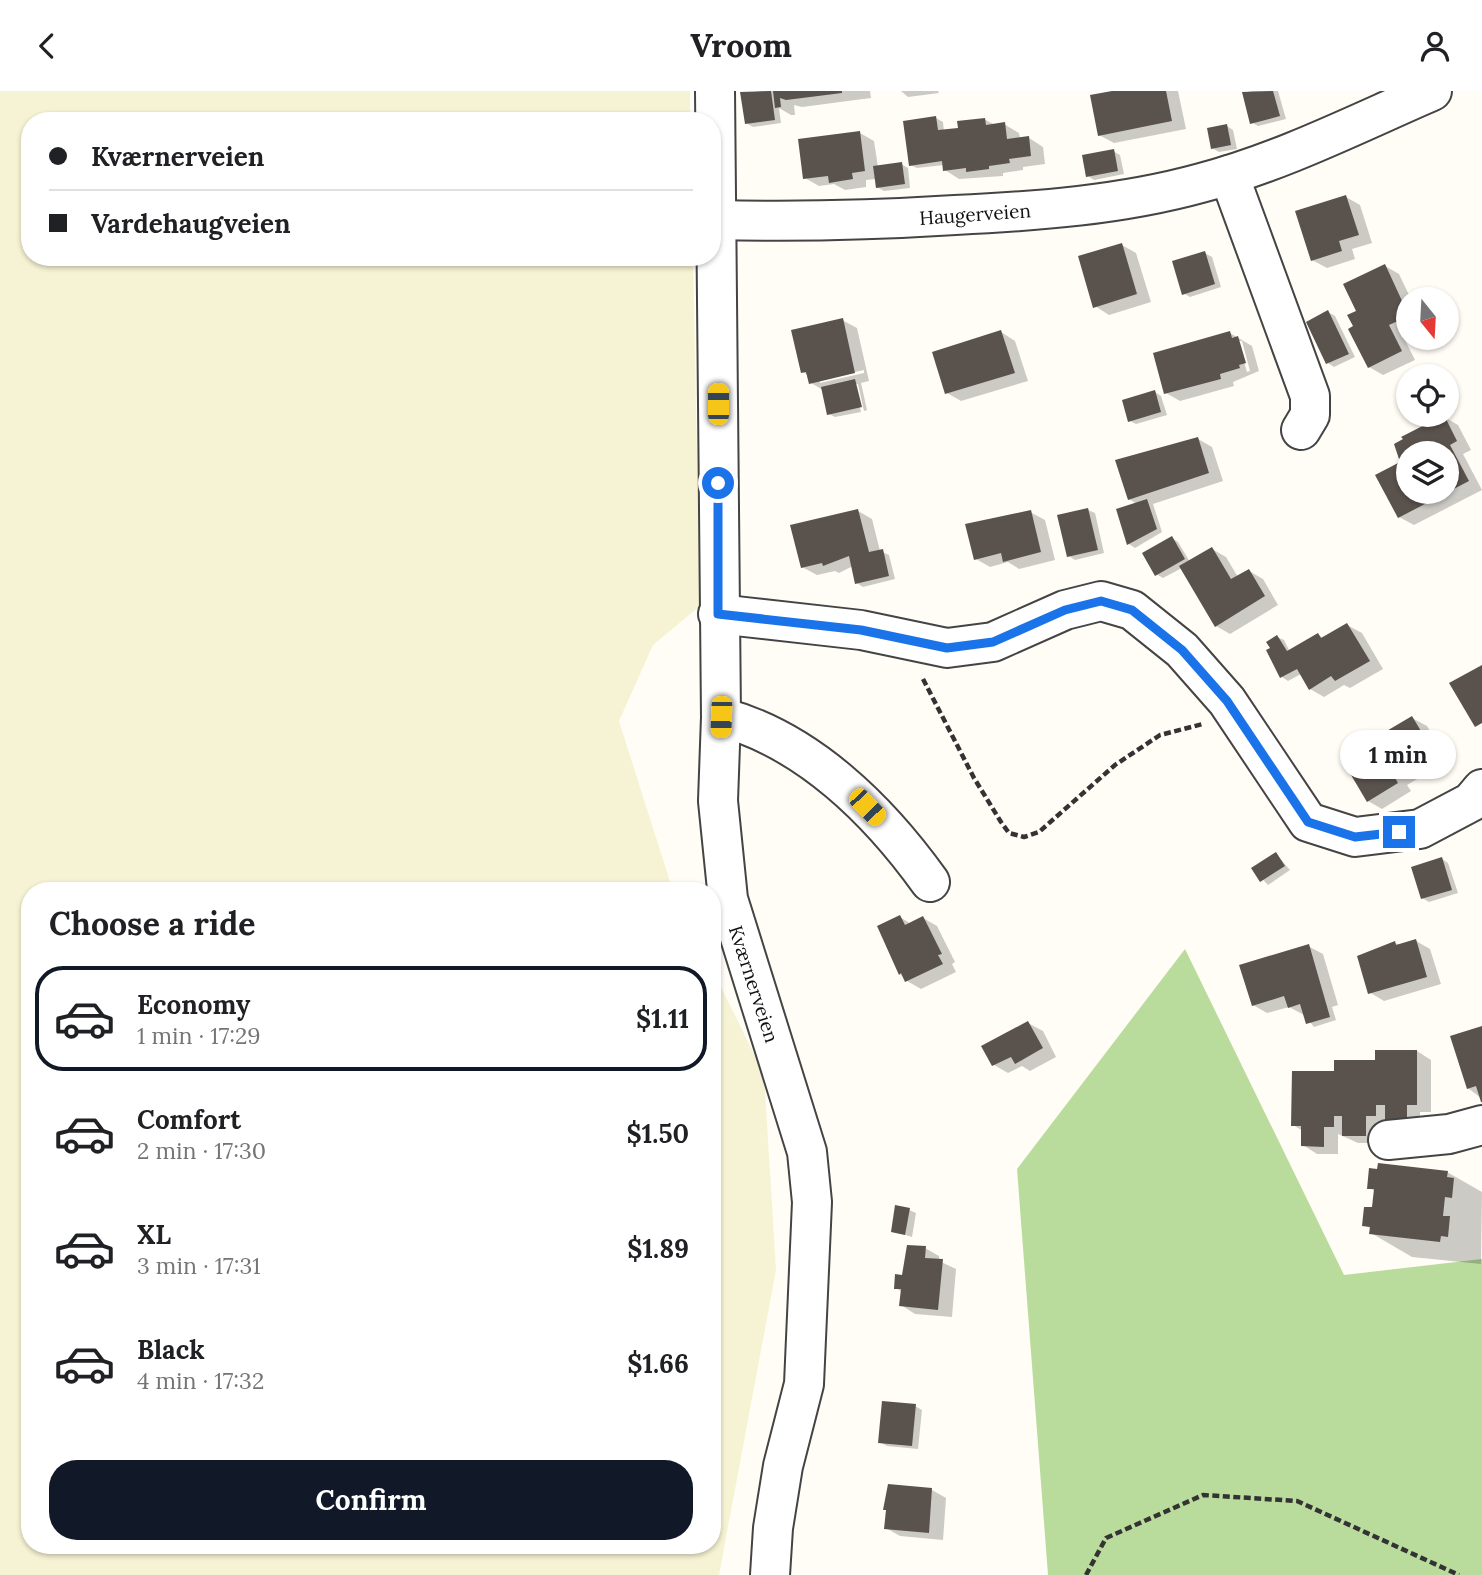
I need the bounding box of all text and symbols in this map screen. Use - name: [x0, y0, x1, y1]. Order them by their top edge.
- text: Vroom: [690, 25, 792, 66]
- icon: back: [28, 27, 66, 65]
- icon: person: [1416, 27, 1454, 65]
- text: Kværnerveien: [91, 140, 264, 173]
- street label: Haugerveien: [918, 198, 1032, 230]
- text: Vardehaugveien: [91, 207, 291, 240]
- north arrow: [1396, 287, 1460, 350]
- map controls: [1396, 287, 1459, 504]
- button: locate: [1396, 364, 1459, 427]
- car: [708, 383, 729, 425]
- button: layers: [1396, 441, 1459, 504]
- route start: [702, 467, 734, 499]
- car: [710, 696, 733, 738]
- callout: 1 min: [1341, 731, 1457, 779]
- text: 1 min: [1369, 740, 1427, 769]
- car: [845, 785, 890, 829]
- route end: [1383, 816, 1415, 848]
- text: Choose a ride: [49, 903, 256, 944]
- street label: Kværnerveien: [724, 922, 784, 1046]
- icon: car: [53, 987, 116, 1050]
- text: Economy: [137, 988, 250, 1021]
- text: $1.11: [636, 1002, 689, 1035]
- text: 1 min · 17:29: [137, 1021, 261, 1050]
- icon: car: [53, 1102, 116, 1165]
- text: Comfort: [137, 1103, 241, 1136]
- text: $1.50: [627, 1117, 689, 1150]
- text: 2 min · 17:30: [137, 1136, 266, 1165]
- icon: car: [53, 1217, 116, 1280]
- text: XL: [137, 1218, 171, 1251]
- text: $1.89: [627, 1232, 689, 1265]
- text: 3 min · 17:31: [137, 1251, 261, 1280]
- icon: car: [53, 1332, 116, 1395]
- text: Black: [137, 1333, 205, 1366]
- text: $1.66: [627, 1347, 689, 1380]
- text: 4 min · 17:32: [137, 1366, 264, 1395]
- button: Confirm: [49, 1460, 693, 1540]

